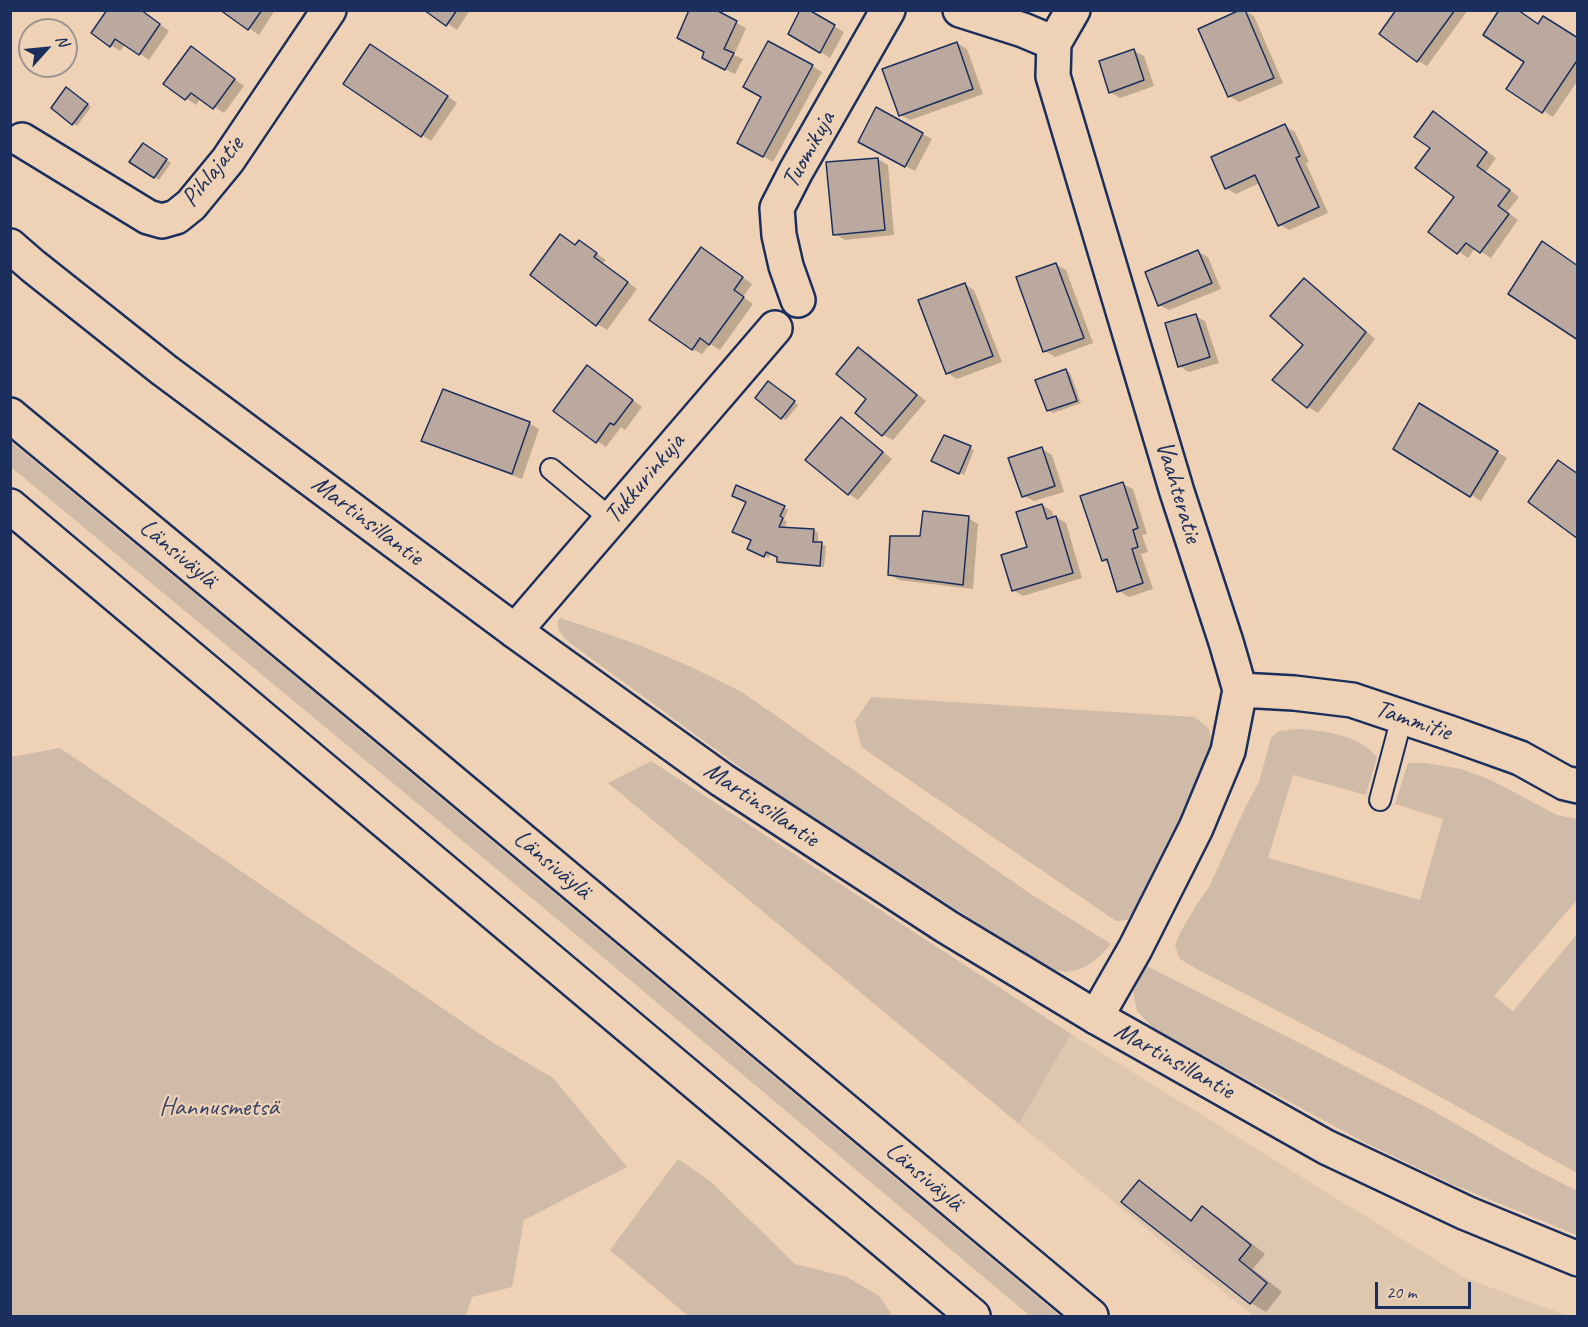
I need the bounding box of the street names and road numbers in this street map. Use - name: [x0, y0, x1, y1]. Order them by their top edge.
- street label: Tuomikuja: [775, 106, 843, 194]
- street label: Pihlajatie: [175, 130, 251, 214]
- street label: Tukkurinkuja: [598, 427, 692, 531]
- street label: Vaahteratie: [1148, 437, 1208, 547]
- street label: Martinsillantie: [305, 469, 429, 573]
- street label: Länsiväylä: [133, 512, 223, 596]
- street label: Tammitie: [1371, 694, 1455, 748]
- street label: Martinsillantie: [698, 755, 824, 855]
- street label: Länsiväylä: [507, 823, 597, 907]
- street label: Martinsillantie: [1109, 1015, 1239, 1107]
- street label: Länsiväylä: [879, 1135, 969, 1219]

